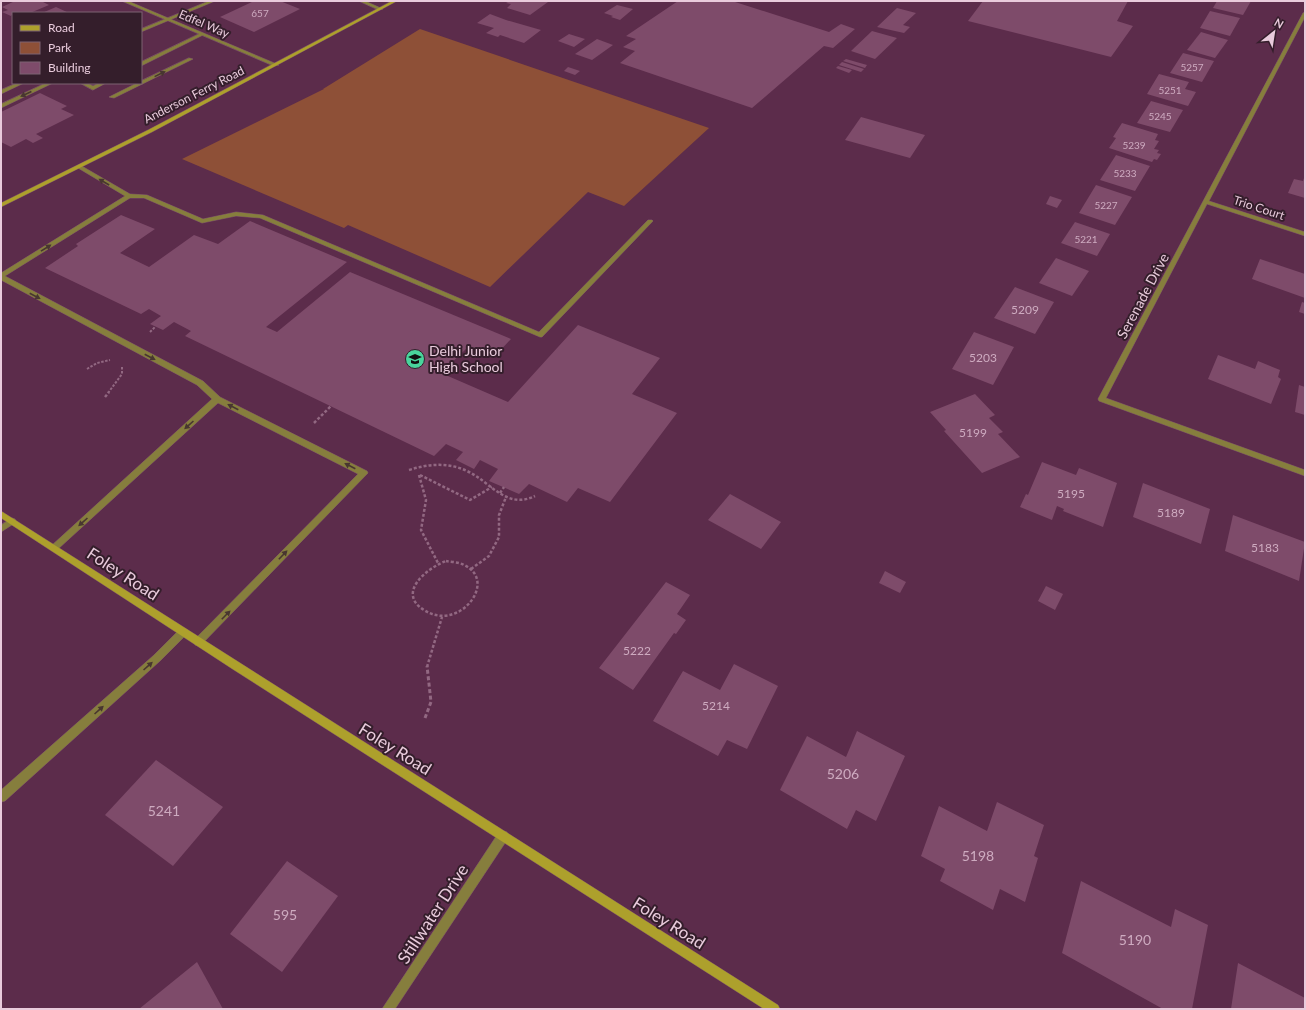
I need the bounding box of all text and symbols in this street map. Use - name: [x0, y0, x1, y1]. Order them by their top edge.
- street label: Edfel Way: [177, 6, 232, 41]
- house number: 657: [251, 7, 269, 19]
- legend: [12, 12, 142, 84]
- north arrow: [1254, 12, 1294, 52]
- text: N: [1272, 15, 1286, 31]
- text: Road: [48, 20, 75, 35]
- text: Park: [48, 40, 72, 55]
- text: Building: [48, 60, 91, 75]
- house number: 5257: [1180, 61, 1204, 73]
- street label: Anderson Ferry Road: [141, 63, 247, 126]
- one-way arrow: [154, 71, 165, 77]
- house number: 5251: [1158, 84, 1182, 96]
- one-way arrow: [20, 91, 31, 97]
- house number: 5245: [1148, 110, 1172, 122]
- house number: 5239: [1122, 139, 1146, 151]
- house number: 5233: [1113, 167, 1137, 179]
- one-way arrow: [98, 178, 110, 185]
- street label: Trio Court: [1232, 192, 1287, 223]
- house number: 5227: [1094, 199, 1118, 211]
- house number: 5221: [1074, 233, 1098, 245]
- one-way arrow: [40, 244, 52, 251]
- street label: Serenade Drive: [1113, 250, 1172, 341]
- one-way arrow: [30, 292, 41, 299]
- house number: 5209: [1011, 302, 1039, 317]
- place label: Delhi Junior High School: [429, 342, 503, 375]
- school or university icon: Delhi Junior High School: [404, 348, 426, 370]
- house number: 5203: [969, 350, 997, 365]
- one-way arrow: [144, 353, 156, 360]
- one-way arrow: [227, 404, 239, 410]
- one-way arrow: [183, 421, 194, 430]
- house number: 5199: [959, 425, 987, 440]
- one-way arrow: [344, 463, 356, 470]
- house number: 5195: [1057, 486, 1085, 501]
- house number: 5189: [1157, 505, 1185, 520]
- one-way arrow: [78, 517, 88, 527]
- house number: 5183: [1251, 540, 1279, 555]
- street label: Foley Road: [83, 543, 163, 605]
- one-way arrow: [279, 550, 288, 560]
- one-way arrow: [221, 610, 231, 620]
- house number: 5222: [623, 643, 651, 658]
- one-way arrow: [143, 662, 153, 671]
- house number: 5214: [702, 698, 730, 713]
- one-way arrow: [94, 706, 103, 715]
- street label: Foley Road: [355, 718, 435, 779]
- house number: 5206: [827, 765, 859, 782]
- house number: 5241: [148, 802, 180, 819]
- house number: 5198: [962, 847, 994, 864]
- street label: Stillwater Drive: [393, 860, 473, 968]
- street label: Foley Road: [629, 892, 709, 953]
- house number: 595: [273, 906, 297, 923]
- house number: 5190: [1119, 931, 1151, 948]

